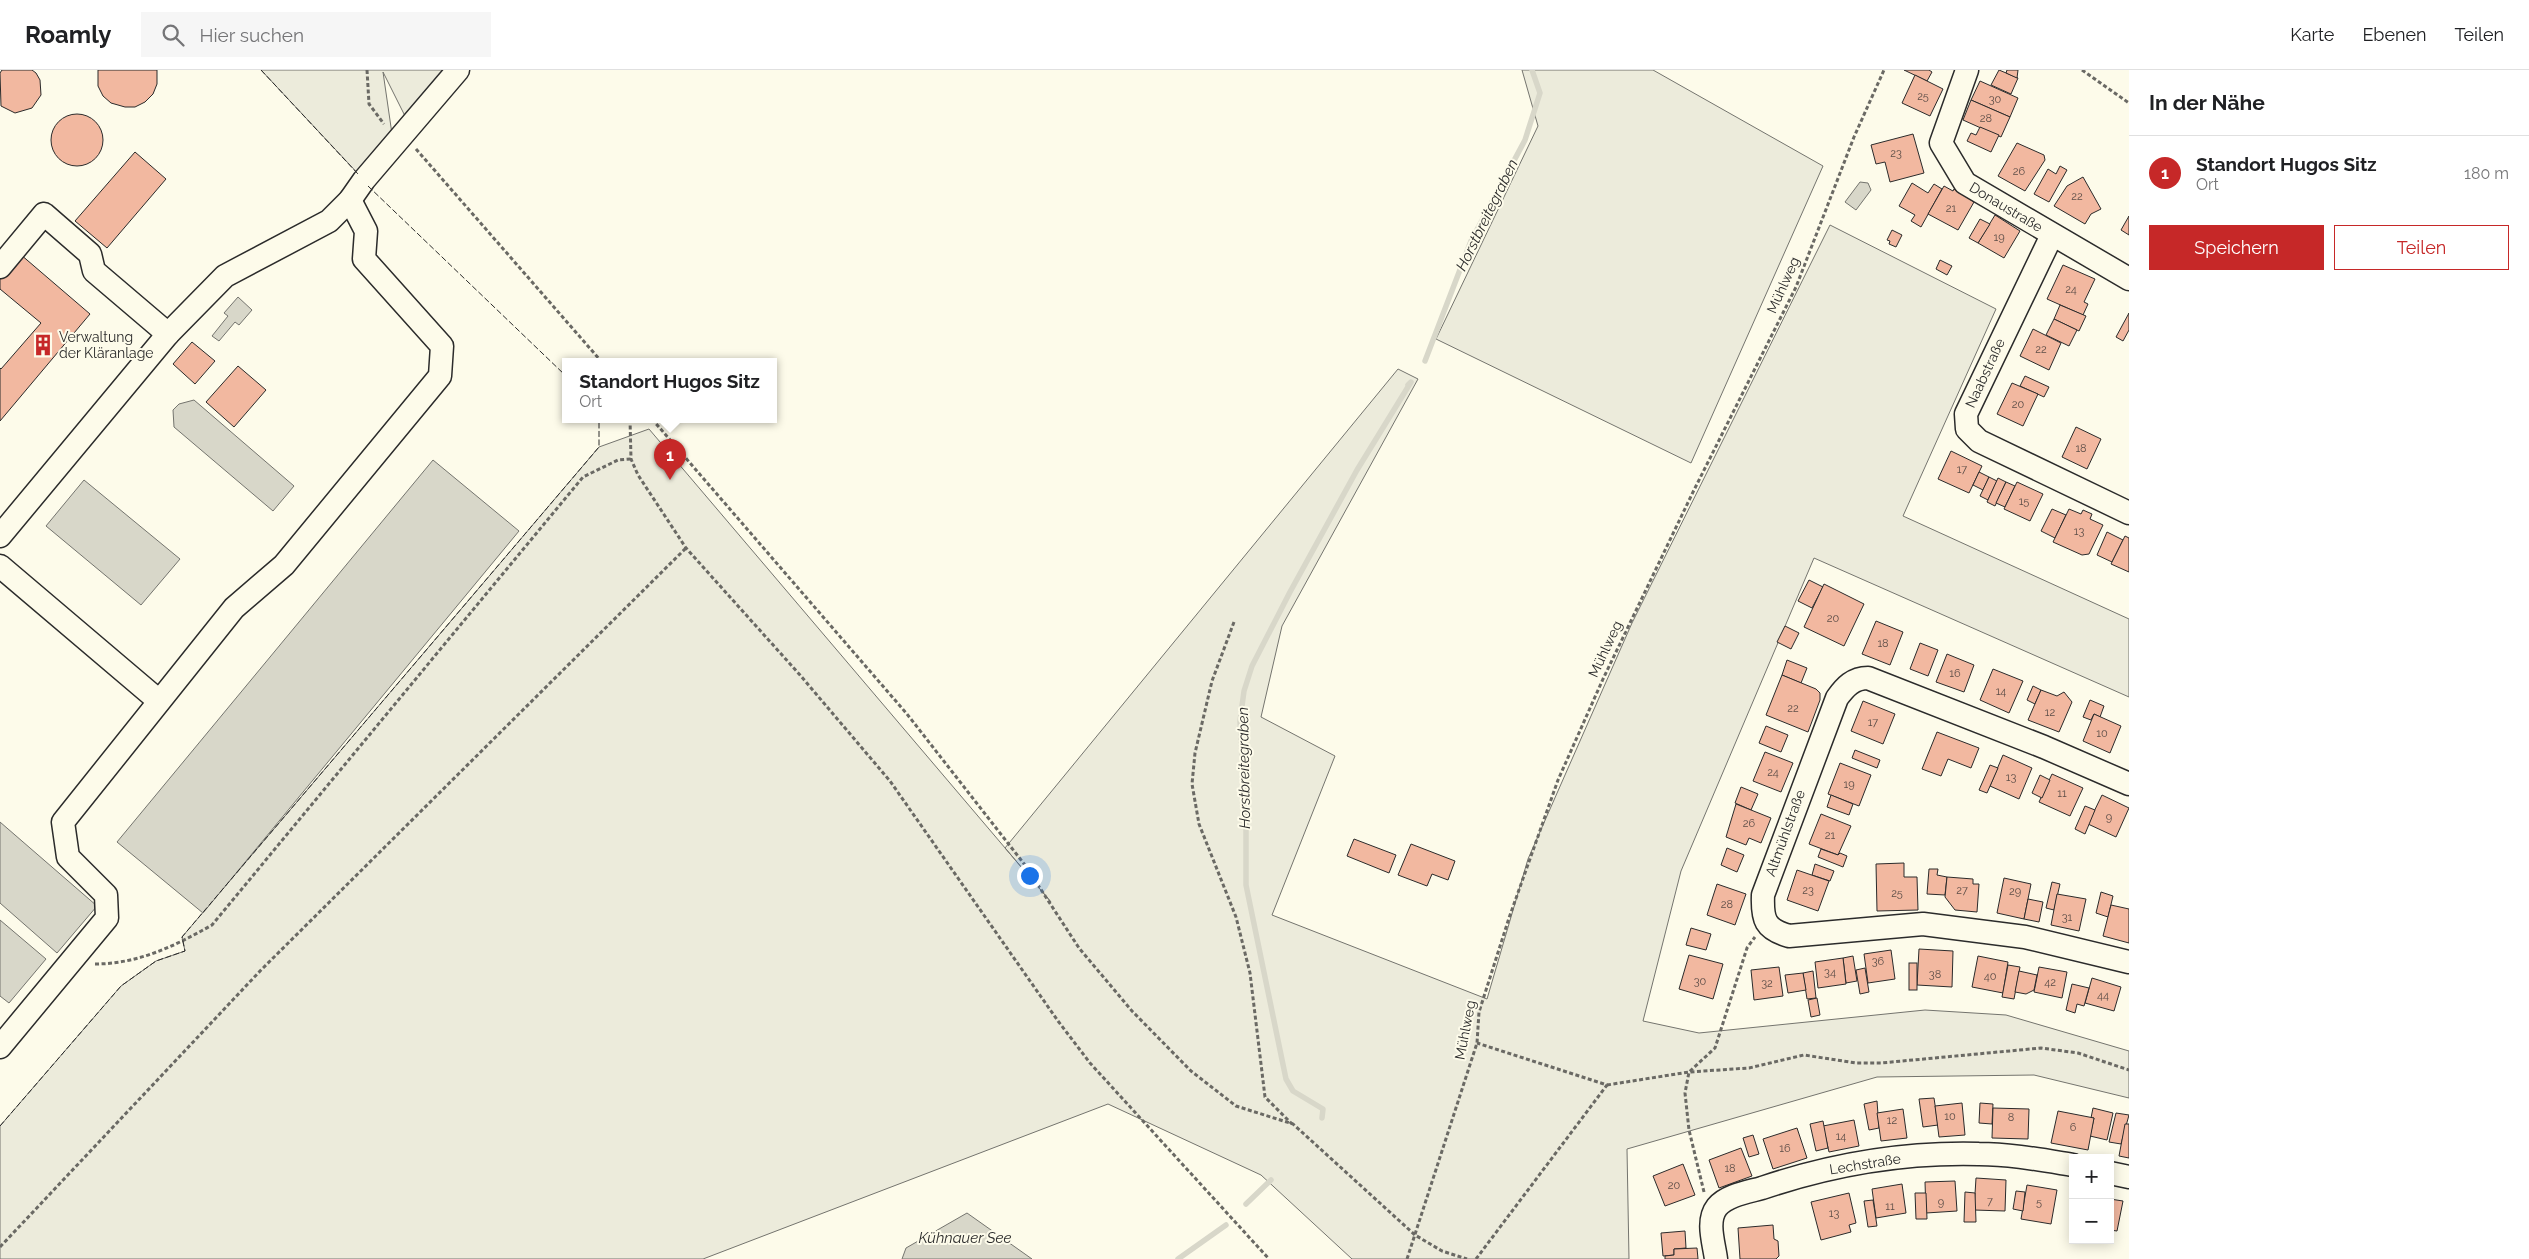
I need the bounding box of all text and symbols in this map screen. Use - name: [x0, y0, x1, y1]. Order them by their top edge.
- search box: [141, 12, 491, 57]
- text: Roamly: [25, 20, 111, 49]
- icon: search: [159, 21, 187, 49]
- text: Hier suchen: [199, 24, 304, 46]
- text: Karte: [2290, 24, 2334, 45]
- text: Ebenen: [2362, 24, 2427, 45]
- text: Teilen: [2455, 24, 2504, 45]
- house number: 25: [1917, 90, 1929, 103]
- text: In der Nähe: [2149, 90, 2265, 115]
- house number: 30: [1989, 93, 2002, 106]
- house number: 28: [1980, 112, 1992, 125]
- house number: 23: [1890, 147, 1902, 160]
- text: Standort Hugos Sitz: [2196, 153, 2377, 175]
- water label: Horstbreitegraben: [1452, 156, 1522, 274]
- text: 1: [2161, 164, 2169, 183]
- text: 180 m: [2464, 164, 2509, 183]
- house number: 26: [2013, 165, 2026, 178]
- text: Ort: [2196, 175, 2219, 194]
- street label: Donaustraße: [1967, 179, 2045, 235]
- house number: 22: [2071, 190, 2083, 203]
- house number: 21: [1946, 202, 1957, 215]
- button: Speichern: [2149, 225, 2324, 270]
- button: Teilen: [2334, 225, 2509, 270]
- house number: 19: [1993, 231, 2005, 244]
- street label: Mühlweg: [1763, 254, 1803, 316]
- house number: 24: [2065, 283, 2077, 296]
- place label: Verwaltung der Kläranlage: [59, 329, 154, 361]
- building icon: Verwaltung der Kläranlage: [30, 332, 56, 358]
- street label: Naabstraße: [1962, 336, 2008, 410]
- house number: 22: [2035, 343, 2047, 356]
- popup: [562, 358, 777, 423]
- text: Standort Hugos Sitz: [579, 370, 760, 392]
- text: Ort: [579, 392, 602, 411]
- house number: 20: [2012, 398, 2024, 411]
- pin: 1: [654, 439, 686, 480]
- house number: 18: [2075, 442, 2087, 455]
- house number: 17: [1957, 463, 1967, 476]
- house number: 15: [2019, 495, 2029, 508]
- house number: 13: [2074, 525, 2084, 538]
- house number: 20: [1827, 612, 1839, 625]
- street label: Mühlweg: [1585, 618, 1625, 680]
- house number: 18: [1877, 637, 1889, 650]
- house number: 16: [1949, 667, 1961, 680]
- house number: 14: [1996, 685, 2006, 698]
- house number: 22: [1787, 702, 1799, 715]
- house number: 12: [2045, 706, 2055, 719]
- water label: Horstbreitegraben: [1234, 707, 1254, 829]
- house number: 17: [1868, 716, 1878, 729]
- house number: 10: [2096, 727, 2108, 740]
- house number: 24: [1767, 766, 1779, 779]
- house number: 13: [2006, 771, 2016, 784]
- house number: 19: [1843, 778, 1855, 791]
- house number: 11: [2057, 787, 2067, 800]
- street label: Altmühlstraße: [1762, 788, 1808, 878]
- house number: 9: [2106, 811, 2112, 824]
- house number: 26: [1743, 817, 1756, 830]
- house number: 21: [1825, 829, 1836, 842]
- your location: [1017, 863, 1043, 889]
- house number: 23: [1802, 884, 1814, 897]
- house number: 27: [1956, 884, 1968, 897]
- house number: 29: [2009, 885, 2021, 898]
- house number: 25: [1891, 887, 1903, 900]
- house number: 28: [1721, 898, 1733, 911]
- house number: 31: [2062, 911, 2073, 924]
- house number: 36: [1872, 955, 1885, 968]
- house number: 34: [1824, 966, 1836, 979]
- house number: 38: [1929, 968, 1941, 981]
- house number: 40: [1984, 970, 1997, 983]
- house number: 30: [1694, 975, 1707, 988]
- house number: 42: [2044, 976, 2056, 989]
- house number: 32: [1761, 977, 1773, 990]
- house number: 44: [2097, 989, 2109, 1002]
- street label: Mühlweg: [1451, 999, 1479, 1061]
- house number: 10: [1944, 1110, 1956, 1123]
- house number: 8: [2008, 1111, 2014, 1124]
- house number: 12: [1887, 1114, 1897, 1127]
- house number: 6: [2070, 1121, 2077, 1134]
- house number: 14: [1836, 1130, 1846, 1143]
- house number: 16: [1779, 1142, 1791, 1155]
- street label: Lechstraße: [1828, 1150, 1902, 1178]
- map controls: [2069, 1154, 2114, 1244]
- button: +: [2069, 1154, 2114, 1199]
- house number: 18: [1724, 1162, 1736, 1175]
- house number: 20: [1668, 1179, 1680, 1192]
- house number: 7: [1987, 1195, 1993, 1208]
- house number: 9: [1938, 1196, 1944, 1209]
- house number: 5: [2036, 1196, 2042, 1209]
- button: −: [2069, 1199, 2114, 1244]
- house number: 11: [1885, 1200, 1895, 1213]
- house number: 13: [1829, 1207, 1839, 1220]
- water label: Kühnauer See: [918, 1229, 1012, 1247]

